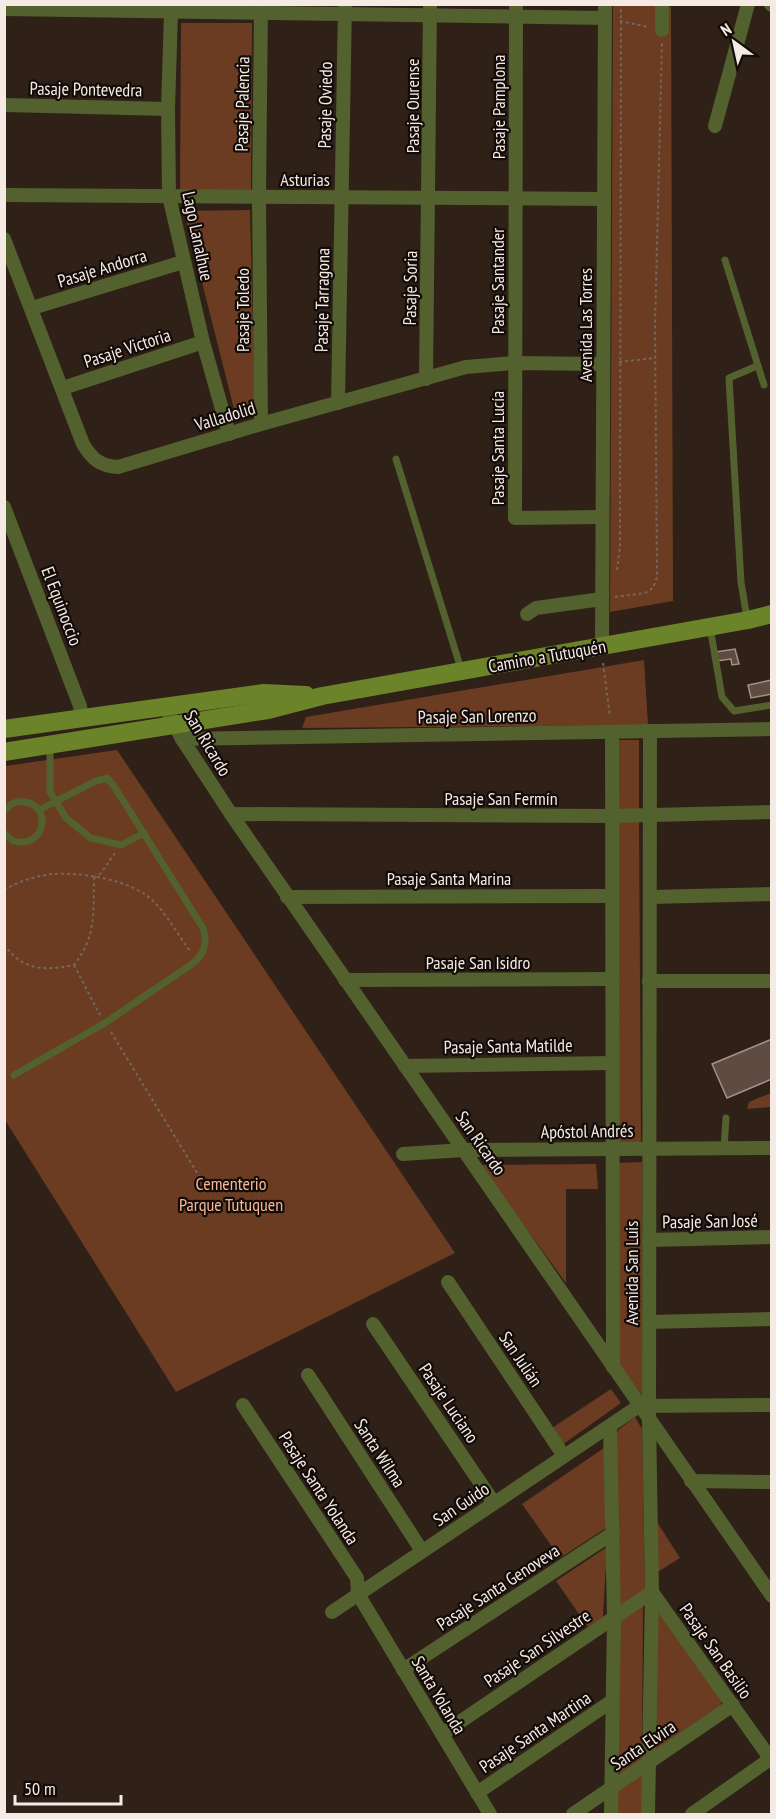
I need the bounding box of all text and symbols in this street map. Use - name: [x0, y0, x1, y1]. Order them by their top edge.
- north arrow: [704, 12, 764, 72]
- text: N: [717, 19, 735, 40]
- street label: Pasaje Pamplona: [487, 55, 510, 159]
- street label: Pasaje Palencia: [230, 56, 254, 152]
- street label: Pasaje Ourense: [401, 59, 424, 153]
- street label: Pasaje Oviedo: [313, 61, 337, 149]
- street label: Pasaje Pontevedra: [29, 77, 143, 101]
- street label: Asturias: [280, 168, 330, 191]
- street label: Lago Lanalhue: [177, 189, 219, 283]
- street label: Pasaje Santander: [486, 228, 509, 334]
- street label: Pasaje Andorra: [55, 244, 149, 292]
- street label: Pasaje Tarragona: [310, 248, 334, 352]
- street label: Pasaje Soria: [398, 250, 422, 326]
- street label: Pasaje Toledo: [231, 268, 254, 352]
- street label: Avenida Las Torres: [574, 268, 597, 382]
- street label: Pasaje Victoria: [81, 323, 173, 373]
- street label: Pasaje Santa Lucía: [486, 391, 509, 505]
- street label: Valladolid: [191, 396, 258, 436]
- street label: El Equinoccio: [36, 563, 88, 649]
- street label: Camino a Tutuquén: [486, 634, 608, 678]
- street label: Pasaje San Lorenzo: [417, 703, 537, 729]
- street label: San Ricardo: [179, 706, 237, 781]
- street label: Pasaje San Fermín: [444, 787, 558, 810]
- street label: Pasaje Santa Marina: [387, 867, 511, 890]
- street label: Pasaje San Isidro: [426, 951, 530, 974]
- street label: Pasaje Santa Matilde: [443, 1033, 573, 1059]
- street label: San Ricardo: [451, 1106, 512, 1180]
- street label: Apóstol Andrés: [540, 1119, 634, 1143]
- park label: Cementerio Parque Tutuquen: [179, 1172, 283, 1216]
- street label: Pasaje San José: [662, 1209, 758, 1233]
- street label: Avenida San Luis: [620, 1221, 643, 1325]
- street label: San Julián: [494, 1327, 548, 1391]
- street label: Pasaje Luciano: [414, 1359, 484, 1448]
- street label: Santa Wilma: [349, 1414, 411, 1492]
- street label: Pasaje Santa Yolanda: [274, 1427, 364, 1549]
- street label: San Guido: [429, 1477, 494, 1531]
- street label: Pasaje Santa Genoveva: [432, 1539, 564, 1635]
- street label: Pasaje San Basilio: [675, 1599, 757, 1703]
- street label: Pasaje San Silvestre: [479, 1604, 595, 1692]
- street label: Santa Yolanda: [407, 1652, 471, 1738]
- street label: Pasaje Santa Martina: [475, 1686, 595, 1778]
- street label: Santa Elvira: [606, 1715, 680, 1775]
- scale bar: [15, 1768, 122, 1806]
- text: 50 m: [24, 1777, 56, 1800]

